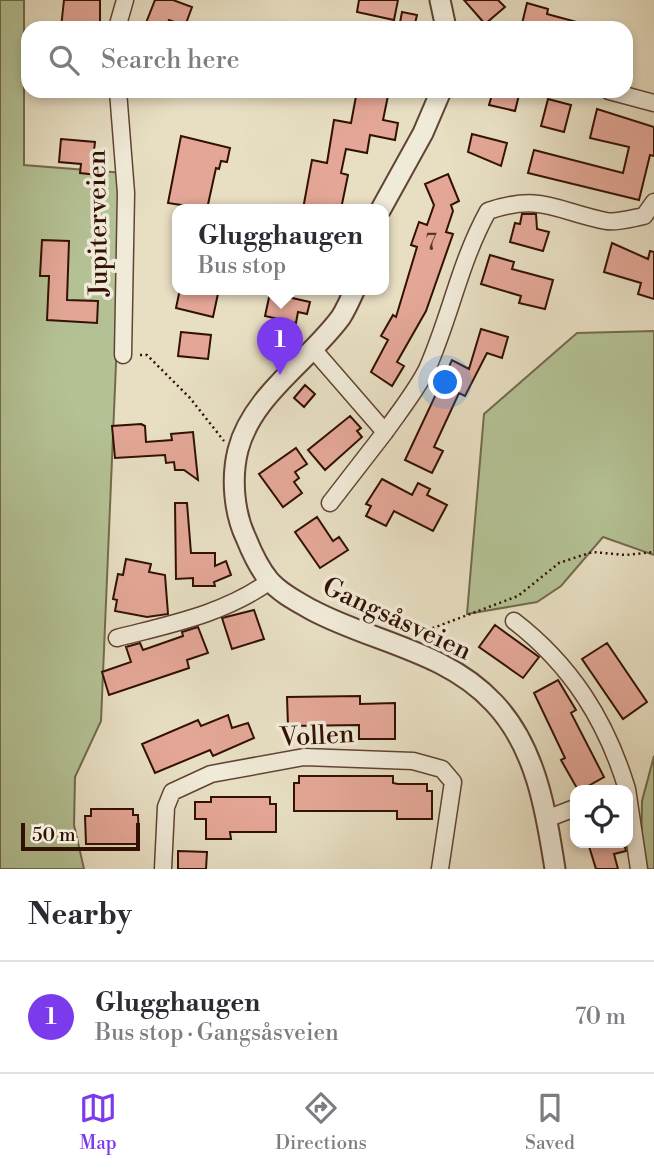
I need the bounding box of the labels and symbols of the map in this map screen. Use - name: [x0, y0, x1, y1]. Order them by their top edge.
- street label: Jupiterveien: [81, 149, 115, 298]
- house number: 7: [425, 229, 437, 257]
- pin: 1: [257, 317, 303, 375]
- your location: [428, 365, 462, 399]
- street label: Gangsåsveien: [317, 571, 477, 667]
- street label: Vollen: [278, 718, 355, 754]
- scale bar: [21, 820, 140, 852]

